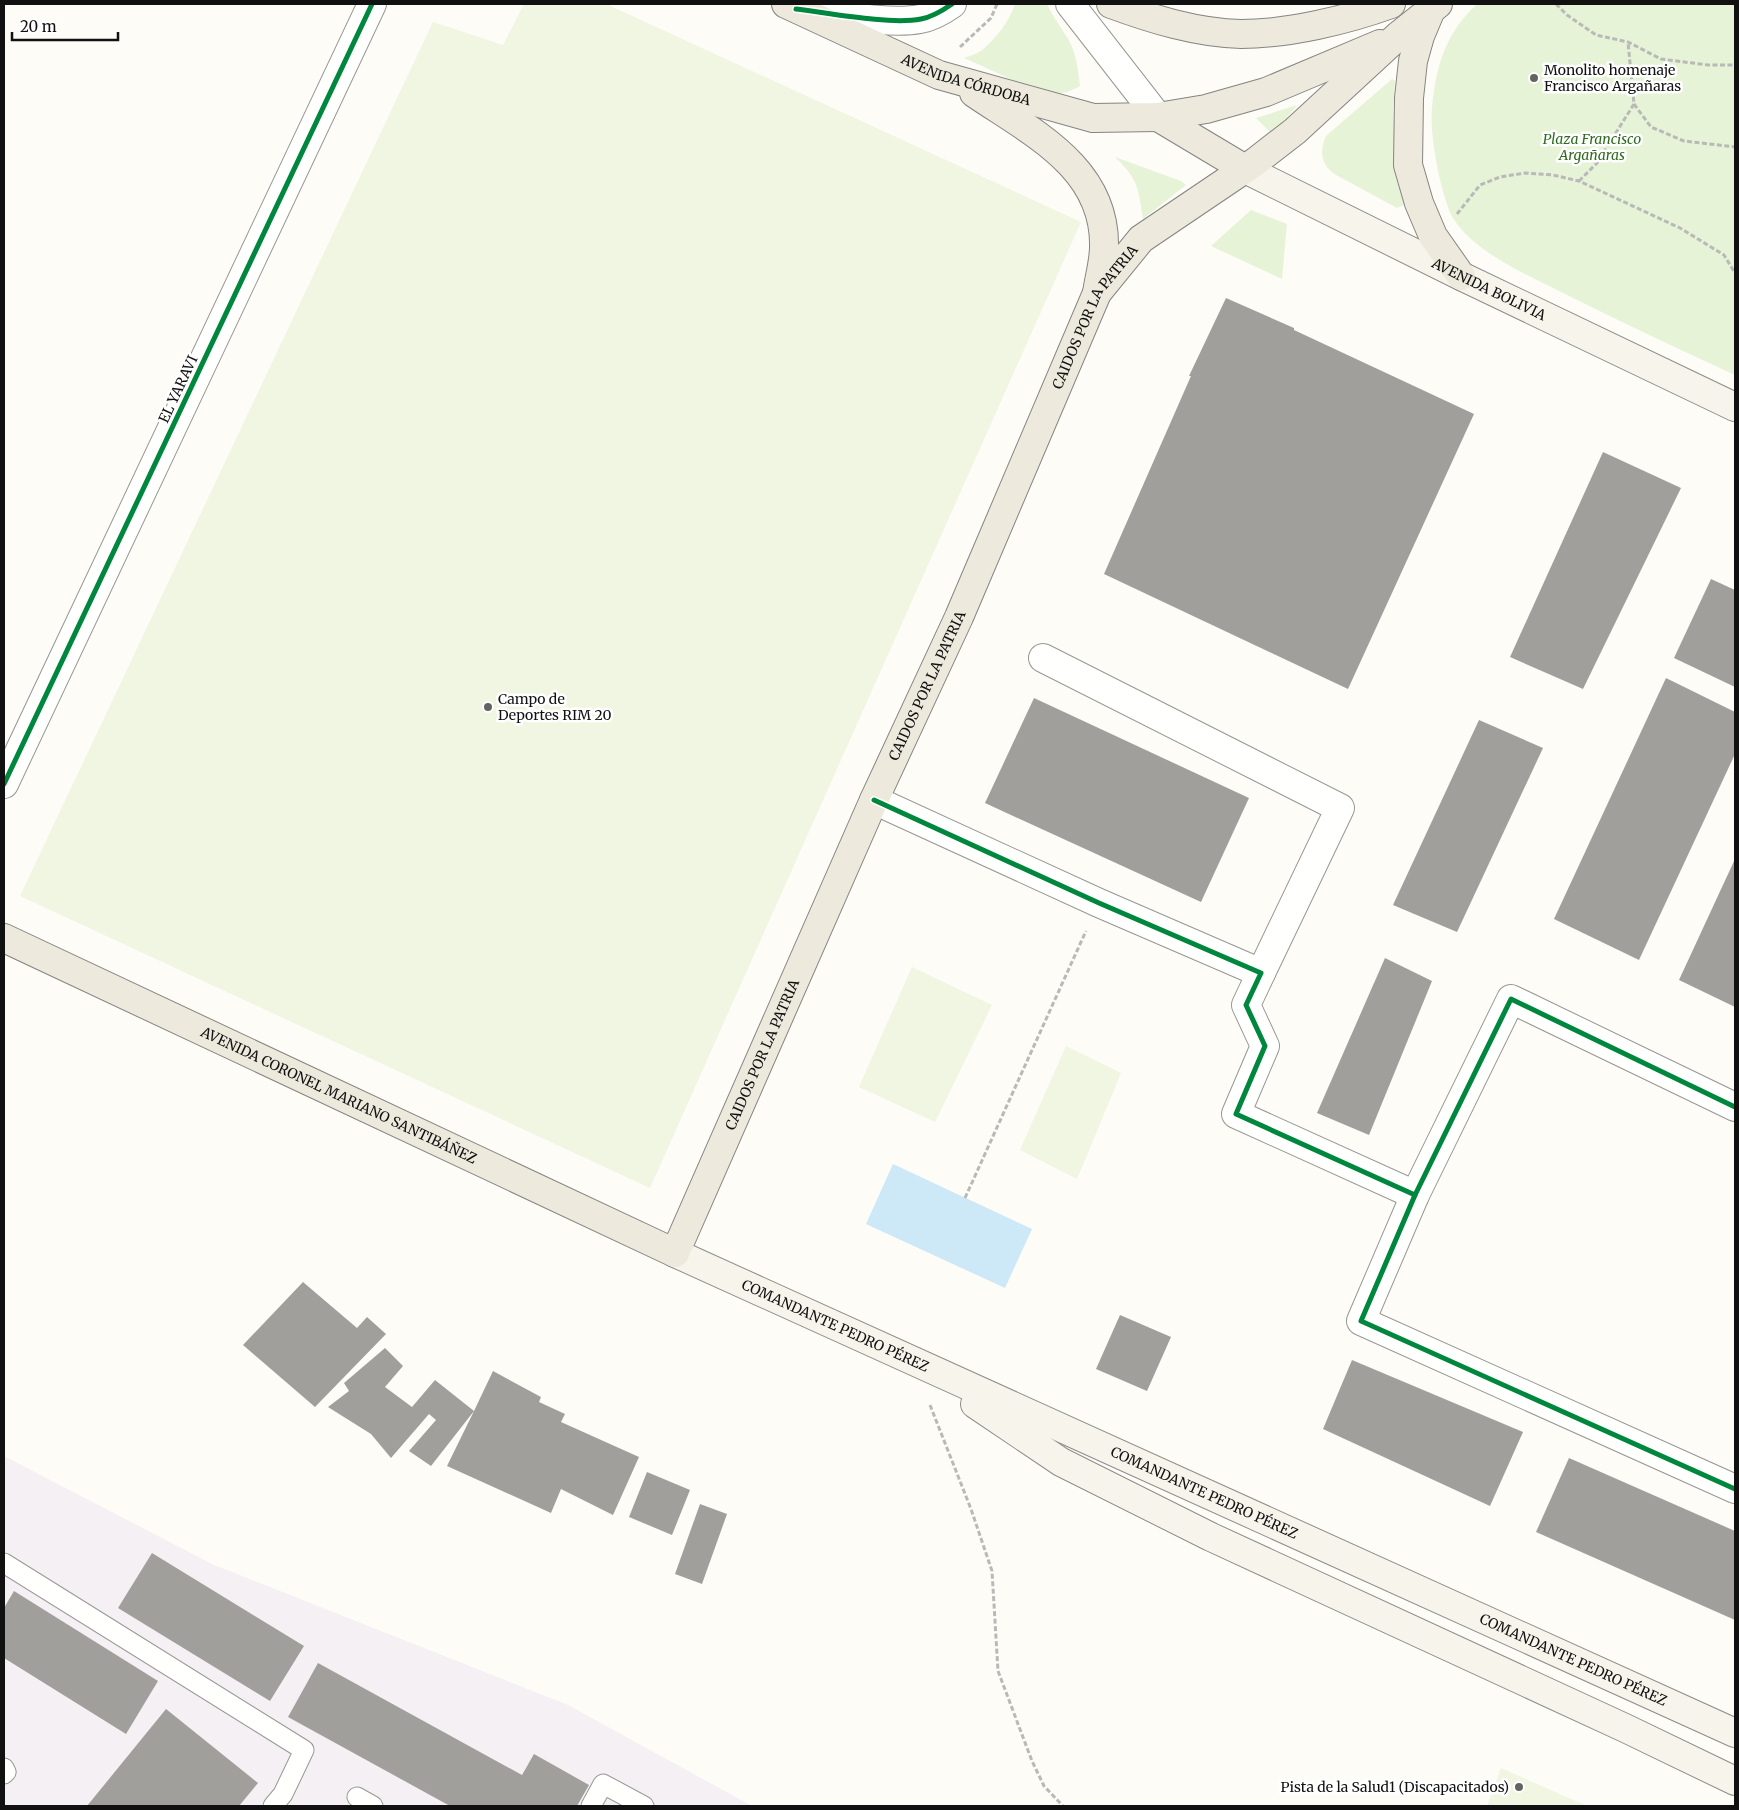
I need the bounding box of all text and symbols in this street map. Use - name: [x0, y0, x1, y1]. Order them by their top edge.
- scale bar: [12, 10, 119, 42]
- text: 20 m: [20, 17, 57, 36]
- street label: AVENIDA CÓRDOBA: [898, 49, 1033, 109]
- place label: Monolito homenaje Francisco Argañaras: [1544, 61, 1681, 95]
- marker: Monolito homenaje Francisco Argañaras: [1528, 72, 1540, 84]
- park label: Plaza Francisco Argañaras: [1543, 130, 1641, 164]
- street label: CAIDOS POR LA PATRIA: [1048, 241, 1142, 392]
- street label: AVENIDA BOLIVIA: [1428, 254, 1549, 324]
- street label: EL YARAVI: [155, 352, 201, 426]
- street label: CAIDOS POR LA PATRIA: [885, 608, 970, 763]
- place label: Campo de Deportes RIM 20: [498, 690, 611, 724]
- marker: Campo de Deportes RIM 20: [482, 701, 494, 713]
- street label: CAIDOS POR LA PATRIA: [721, 976, 803, 1133]
- street label: AVENIDA CORONEL MARIANO SANTIBÁÑEZ: [197, 1022, 480, 1168]
- street label: COMANDANTE PEDRO PÉREZ: [739, 1275, 932, 1376]
- street label: COMANDANTE PEDRO PÉREZ: [1108, 1442, 1301, 1543]
- street label: COMANDANTE PEDRO PÉREZ: [1477, 1610, 1670, 1710]
- place label: Pista de la Salud1 (Discapacitados): [1280, 1778, 1509, 1796]
- marker: Pista de la Salud1 (Discapacitados): [1513, 1781, 1525, 1793]

